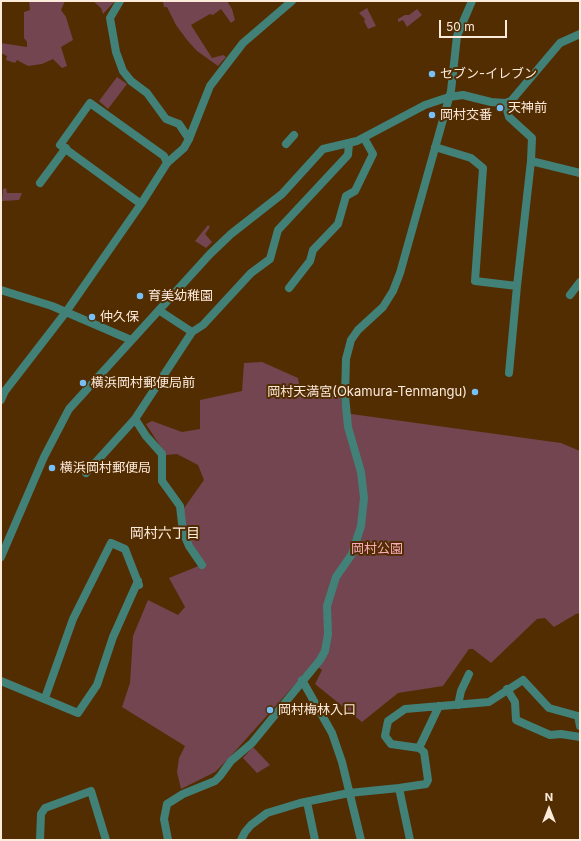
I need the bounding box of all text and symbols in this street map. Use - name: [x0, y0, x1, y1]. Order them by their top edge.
- scale bar: [441, 12, 509, 38]
- text: 50 m: [446, 19, 475, 34]
- place label: セブン-イレブン: [440, 66, 537, 82]
- marker: セブン-イレブン: [427, 69, 437, 79]
- place label: 天神前: [508, 100, 547, 116]
- marker: 天神前: [495, 103, 505, 113]
- place label: 岡村交番: [440, 107, 492, 123]
- marker: 岡村交番: [427, 110, 437, 120]
- place label: 育美幼稚園: [148, 288, 213, 304]
- marker: 育美幼稚園: [135, 291, 145, 301]
- place label: 仲久保: [100, 309, 139, 325]
- marker: 仲久保: [87, 312, 97, 322]
- place label: 横浜岡村郵便局前: [91, 375, 195, 391]
- marker: 横浜岡村郵便局前: [78, 378, 88, 388]
- place label: 岡村天満宮(Okamura-Tenmangu): [267, 384, 467, 400]
- marker: 岡村天満宮(Okamura-Tenmangu): [470, 387, 480, 397]
- place label: 横浜岡村郵便局: [60, 460, 151, 476]
- marker: 横浜岡村郵便局: [47, 463, 57, 473]
- district label: 岡村六丁目: [130, 526, 200, 542]
- park label: 岡村公園: [351, 541, 403, 557]
- place label: 岡村梅林入口: [278, 702, 356, 718]
- marker: 岡村梅林入口: [265, 705, 275, 715]
- north arrow: [529, 789, 569, 829]
- text: N: [545, 790, 553, 804]

